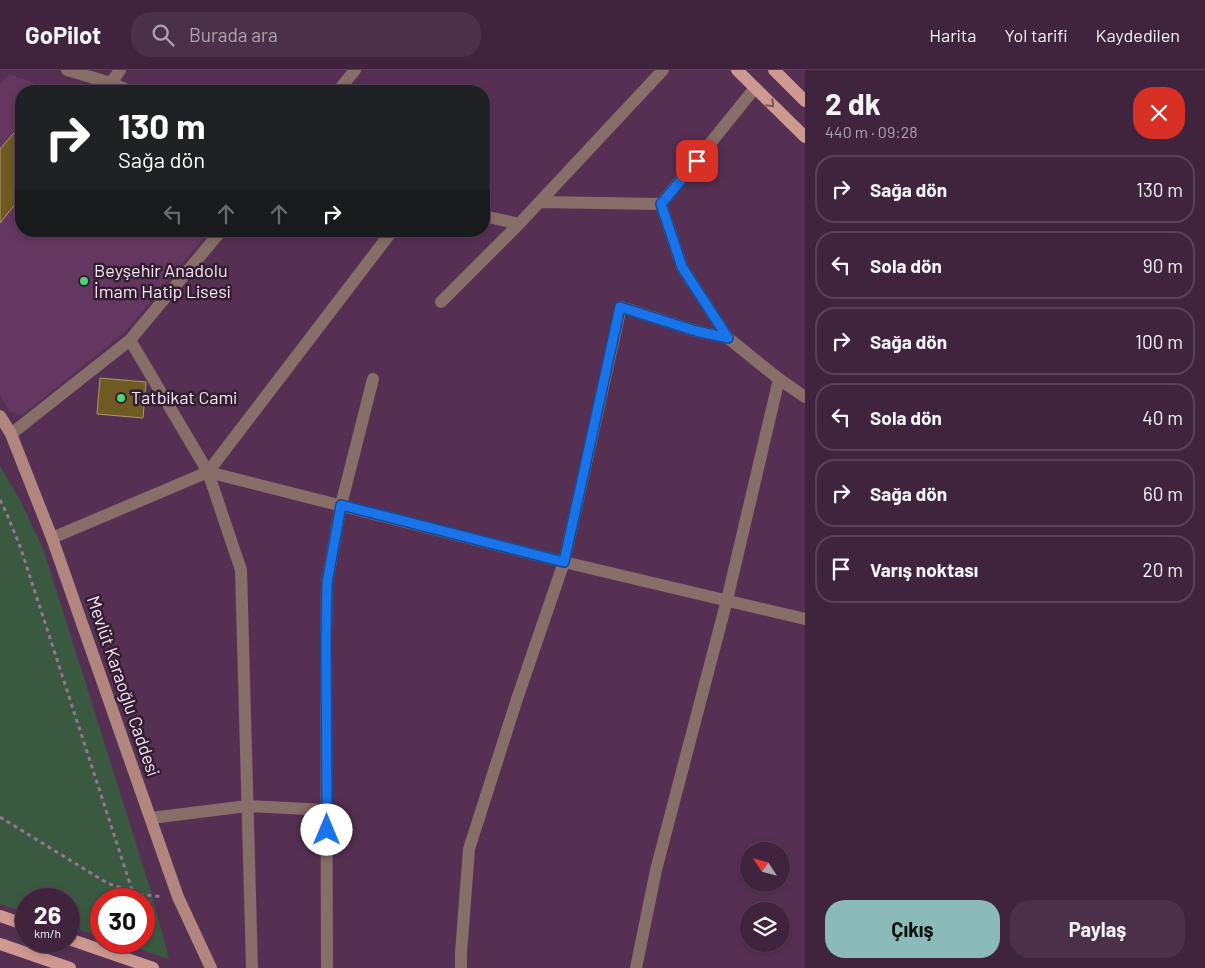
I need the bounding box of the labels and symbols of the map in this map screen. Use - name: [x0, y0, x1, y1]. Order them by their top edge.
- one-way arrow: [765, 98, 774, 107]
- pin: [676, 140, 718, 182]
- place label: Beyşehir Anadolu İmam Hatip Lisesi: [94, 259, 231, 302]
- marker: Beyşehir Anadolu İmam Hatip Lisesi: [78, 275, 90, 287]
- place label: Tatbikat Cami: [131, 386, 237, 408]
- marker: Tatbikat Cami: [115, 392, 127, 404]
- street label: Mevlüt Karaoğlu Caddesi: [83, 593, 165, 779]
- position arrow: [300, 803, 352, 855]
- north arrow: [740, 842, 790, 892]
- speed limit sign: 30: [90, 888, 155, 953]

